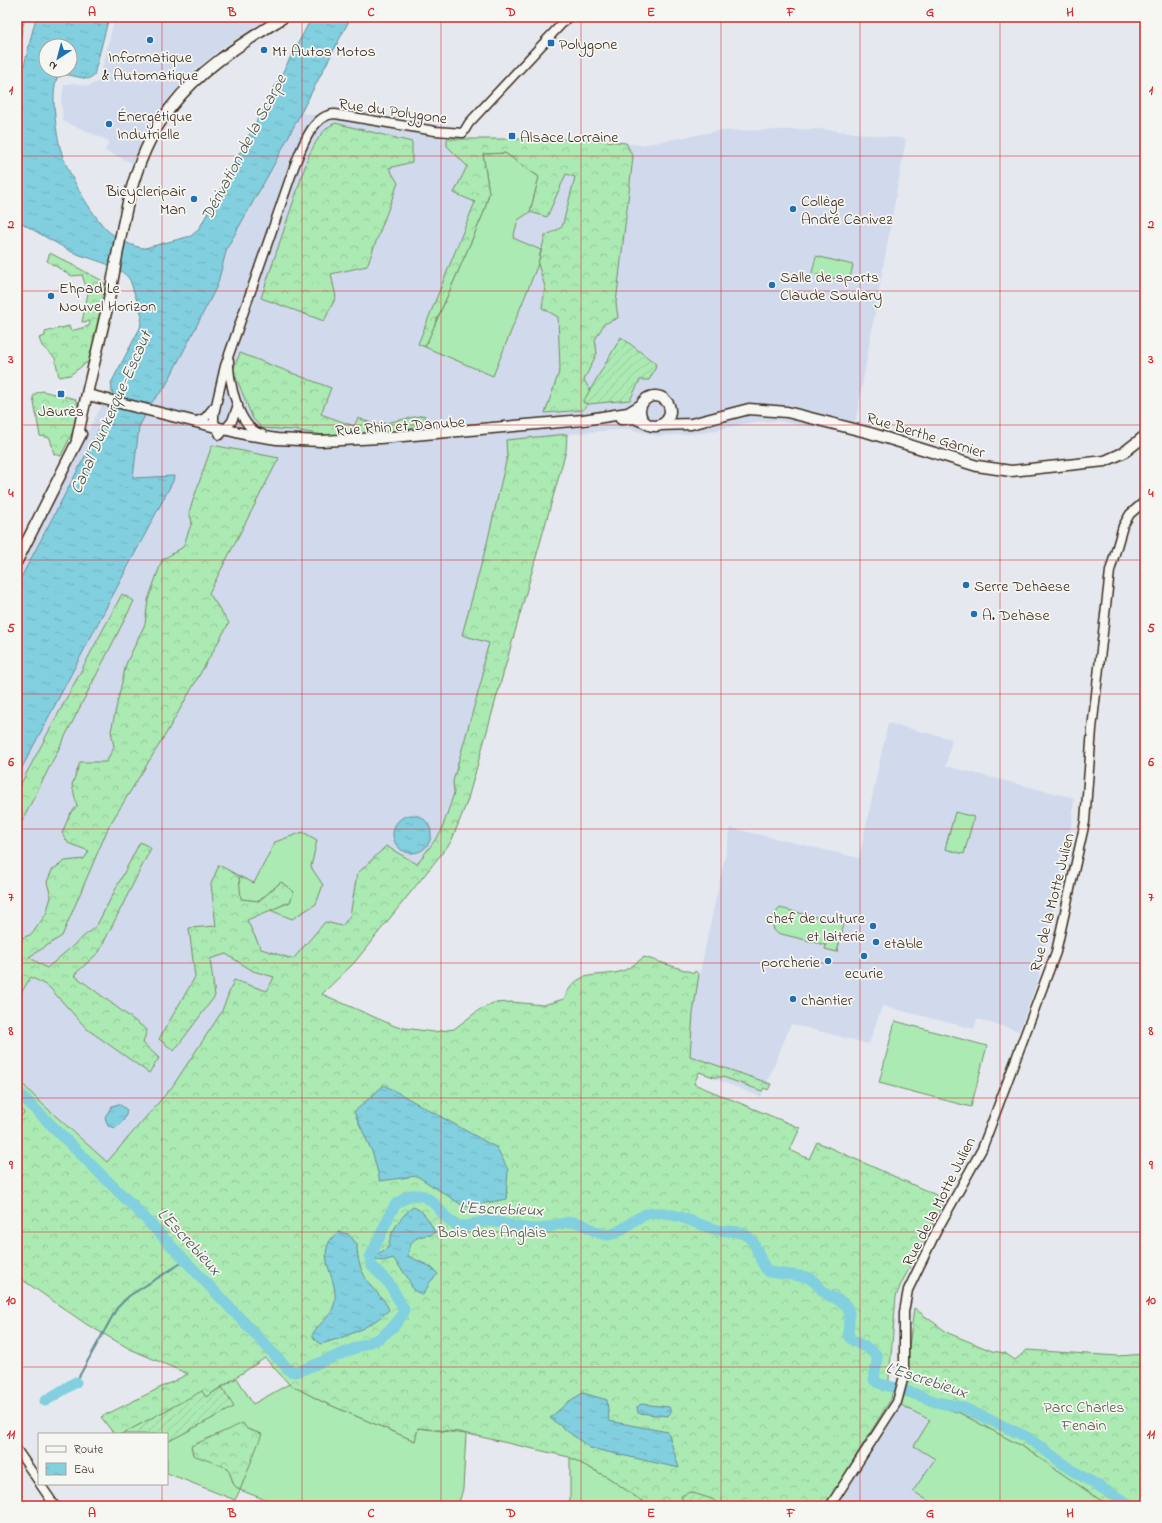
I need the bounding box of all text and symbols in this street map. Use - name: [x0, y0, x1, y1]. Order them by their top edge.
- text: A: [88, 3, 96, 22]
- text: B: [227, 3, 237, 22]
- text: C: [367, 3, 375, 22]
- text: D: [505, 3, 516, 22]
- text: E: [647, 3, 655, 22]
- text: F: [786, 3, 796, 22]
- text: G: [926, 3, 934, 22]
- text: H: [1066, 3, 1074, 22]
- place label: Polygone: [559, 33, 618, 57]
- marker: Informatique & Automatique: [145, 35, 155, 45]
- north arrow: [38, 38, 78, 78]
- marker: Polygone: [546, 38, 556, 48]
- place label: Mt Autos Motos: [272, 40, 376, 64]
- marker: Mt Autos Motos: [259, 45, 269, 55]
- place label: Informatique & Automatique: [102, 46, 199, 88]
- text: N: [45, 57, 60, 74]
- water label: Dérivation de la Scarpe: [195, 69, 294, 225]
- text: 1: [9, 81, 14, 100]
- text: 1: [1149, 81, 1154, 100]
- street label: Rue du Polygone: [337, 92, 449, 132]
- place label: Énergétique Indutrielle: [117, 105, 193, 147]
- marker: Énergétique Indutrielle: [104, 119, 114, 129]
- place label: Alsace Lorraine: [520, 126, 619, 150]
- marker: Alsace Lorraine: [507, 131, 517, 141]
- place label: Bicycleripair Man: [105, 180, 186, 222]
- place label: Collège André Canivez: [801, 190, 893, 232]
- marker: Bicycleripair Man: [189, 194, 199, 204]
- marker: Collège André Canivez: [788, 204, 798, 214]
- text: 2: [7, 215, 15, 234]
- text: 2: [1147, 215, 1155, 234]
- place label: Salle de sports Claude Soulary: [780, 266, 882, 308]
- place label: Ehpad Le Nouvel Horizon: [59, 277, 156, 319]
- marker: Salle de sports Claude Soulary: [767, 280, 777, 290]
- marker: Ehpad Le Nouvel Horizon: [46, 291, 56, 301]
- water label: Canal Dunkerque-Escaut: [64, 325, 159, 498]
- text: 3: [7, 350, 14, 369]
- text: 3: [1147, 350, 1154, 369]
- marker: Jaurès: [56, 389, 66, 399]
- place label: Jaurès: [38, 400, 84, 424]
- street label: Rue Berthe Garnier: [863, 406, 988, 465]
- street label: Rue Rhin et Danube: [335, 410, 467, 443]
- text: 4: [7, 484, 14, 503]
- text: 4: [1147, 484, 1154, 503]
- place label: Serre Dehaese: [974, 575, 1071, 599]
- marker: Serre Dehaese: [961, 580, 971, 590]
- place label: A. Dehase: [982, 604, 1050, 628]
- marker: A. Dehase: [969, 609, 979, 619]
- text: 5: [7, 619, 15, 638]
- text: 5: [1147, 619, 1155, 638]
- text: 6: [7, 753, 14, 772]
- text: 6: [1147, 753, 1154, 772]
- street label: Rue de la Motte Julien: [1024, 831, 1082, 974]
- text: 7: [8, 888, 14, 907]
- text: 7: [1148, 888, 1154, 907]
- place label: chef de culture et laiterie: [766, 907, 866, 949]
- marker: chef de culture et laiterie: [868, 921, 878, 931]
- place label: etable: [884, 932, 924, 956]
- marker: etable: [871, 937, 881, 947]
- place label: porcherie: [761, 951, 821, 975]
- marker: ecurie: [859, 951, 869, 961]
- marker: porcherie: [823, 956, 833, 966]
- place label: ecurie: [845, 962, 884, 986]
- place label: chantier: [801, 989, 853, 1013]
- marker: chantier: [788, 994, 798, 1004]
- text: 8: [8, 1022, 14, 1041]
- text: 8: [1148, 1022, 1154, 1041]
- street label: Rue de la Motte Julien: [897, 1133, 983, 1271]
- text: 9: [8, 1156, 14, 1175]
- text: 9: [1148, 1156, 1154, 1175]
- water label: L'Escrebieux: [458, 1196, 545, 1224]
- water label: L'Escrebieux: [151, 1203, 228, 1282]
- park label: Bois des Anglais: [436, 1221, 547, 1245]
- text: 10: [6, 1291, 16, 1310]
- text: 10: [1146, 1291, 1156, 1310]
- water label: L'Escrebieux: [883, 1355, 972, 1406]
- park label: Parc Charles Fenain: [1044, 1396, 1125, 1438]
- text: 11: [7, 1425, 16, 1444]
- text: 11: [1147, 1425, 1156, 1444]
- legend: [38, 1433, 168, 1485]
- text: Route: [74, 1441, 104, 1459]
- text: Eau: [74, 1461, 95, 1479]
- text: A: [88, 1504, 96, 1523]
- text: B: [227, 1504, 237, 1523]
- text: C: [367, 1504, 375, 1523]
- text: D: [505, 1504, 516, 1523]
- text: E: [647, 1504, 655, 1523]
- text: F: [786, 1504, 796, 1523]
- text: G: [926, 1504, 934, 1523]
- text: H: [1066, 1504, 1074, 1523]

